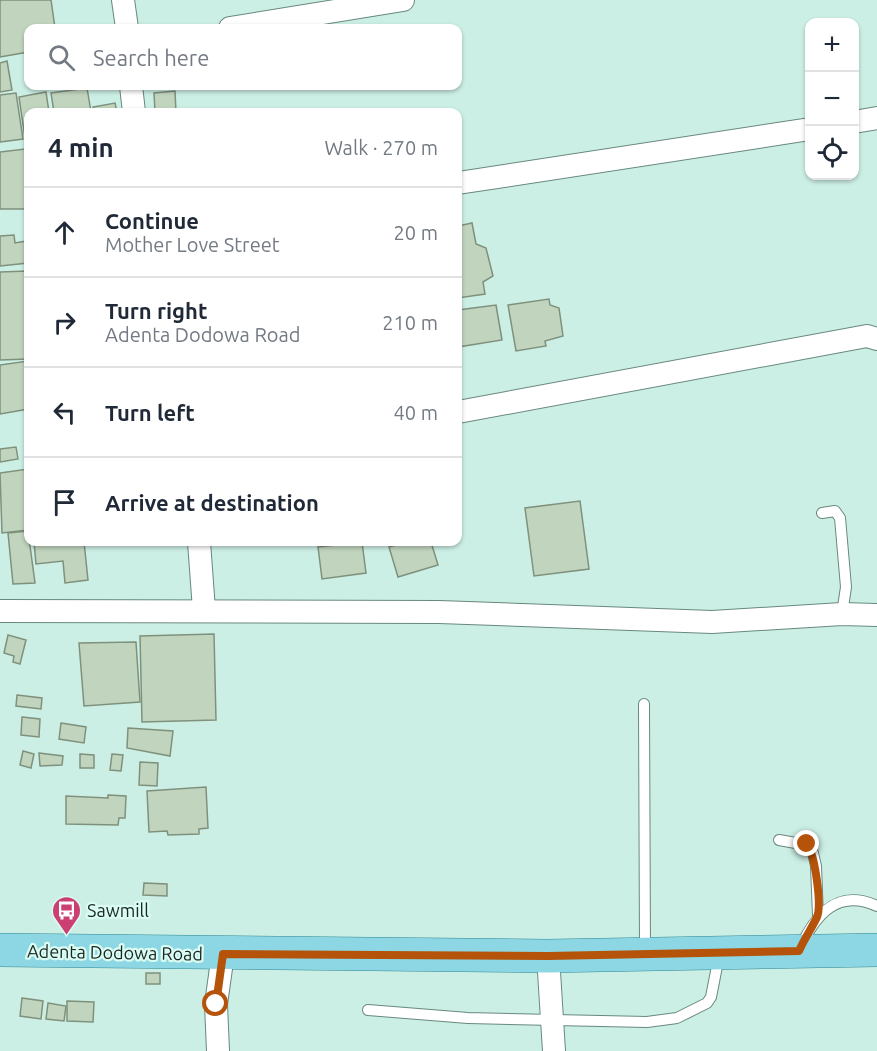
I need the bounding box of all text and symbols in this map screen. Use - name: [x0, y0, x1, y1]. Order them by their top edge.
- map controls: [805, 18, 859, 180]
- button: +: [805, 18, 859, 72]
- search box: [24, 24, 462, 90]
- icon: search: [45, 41, 78, 74]
- text: Search here: [93, 45, 209, 70]
- button: −: [805, 72, 859, 126]
- button: locate: [805, 126, 859, 180]
- text: 4 min: [48, 133, 114, 162]
- text: Walk · 270 m: [325, 136, 438, 159]
- text: Continue: [105, 208, 199, 233]
- icon: ahead: [48, 216, 81, 249]
- text: 20 m: [394, 221, 438, 244]
- text: Mother Love Street: [105, 233, 280, 256]
- text: Turn right: [105, 298, 207, 323]
- icon: right: [48, 306, 81, 339]
- text: 210 m: [382, 311, 438, 334]
- text: Adenta Dodowa Road: [105, 323, 300, 346]
- icon: left: [48, 396, 81, 429]
- text: Turn left: [105, 400, 195, 425]
- text: 40 m: [394, 401, 438, 424]
- icon: arrive: [48, 486, 81, 519]
- text: Arrive at destination: [105, 490, 319, 515]
- route end: [793, 830, 819, 856]
- bus stop icon: Sawmill: [50, 894, 82, 936]
- place label: Sawmill: [87, 900, 149, 920]
- street label: Adenta Dodowa Road: [27, 940, 203, 964]
- route start: [202, 990, 228, 1016]

